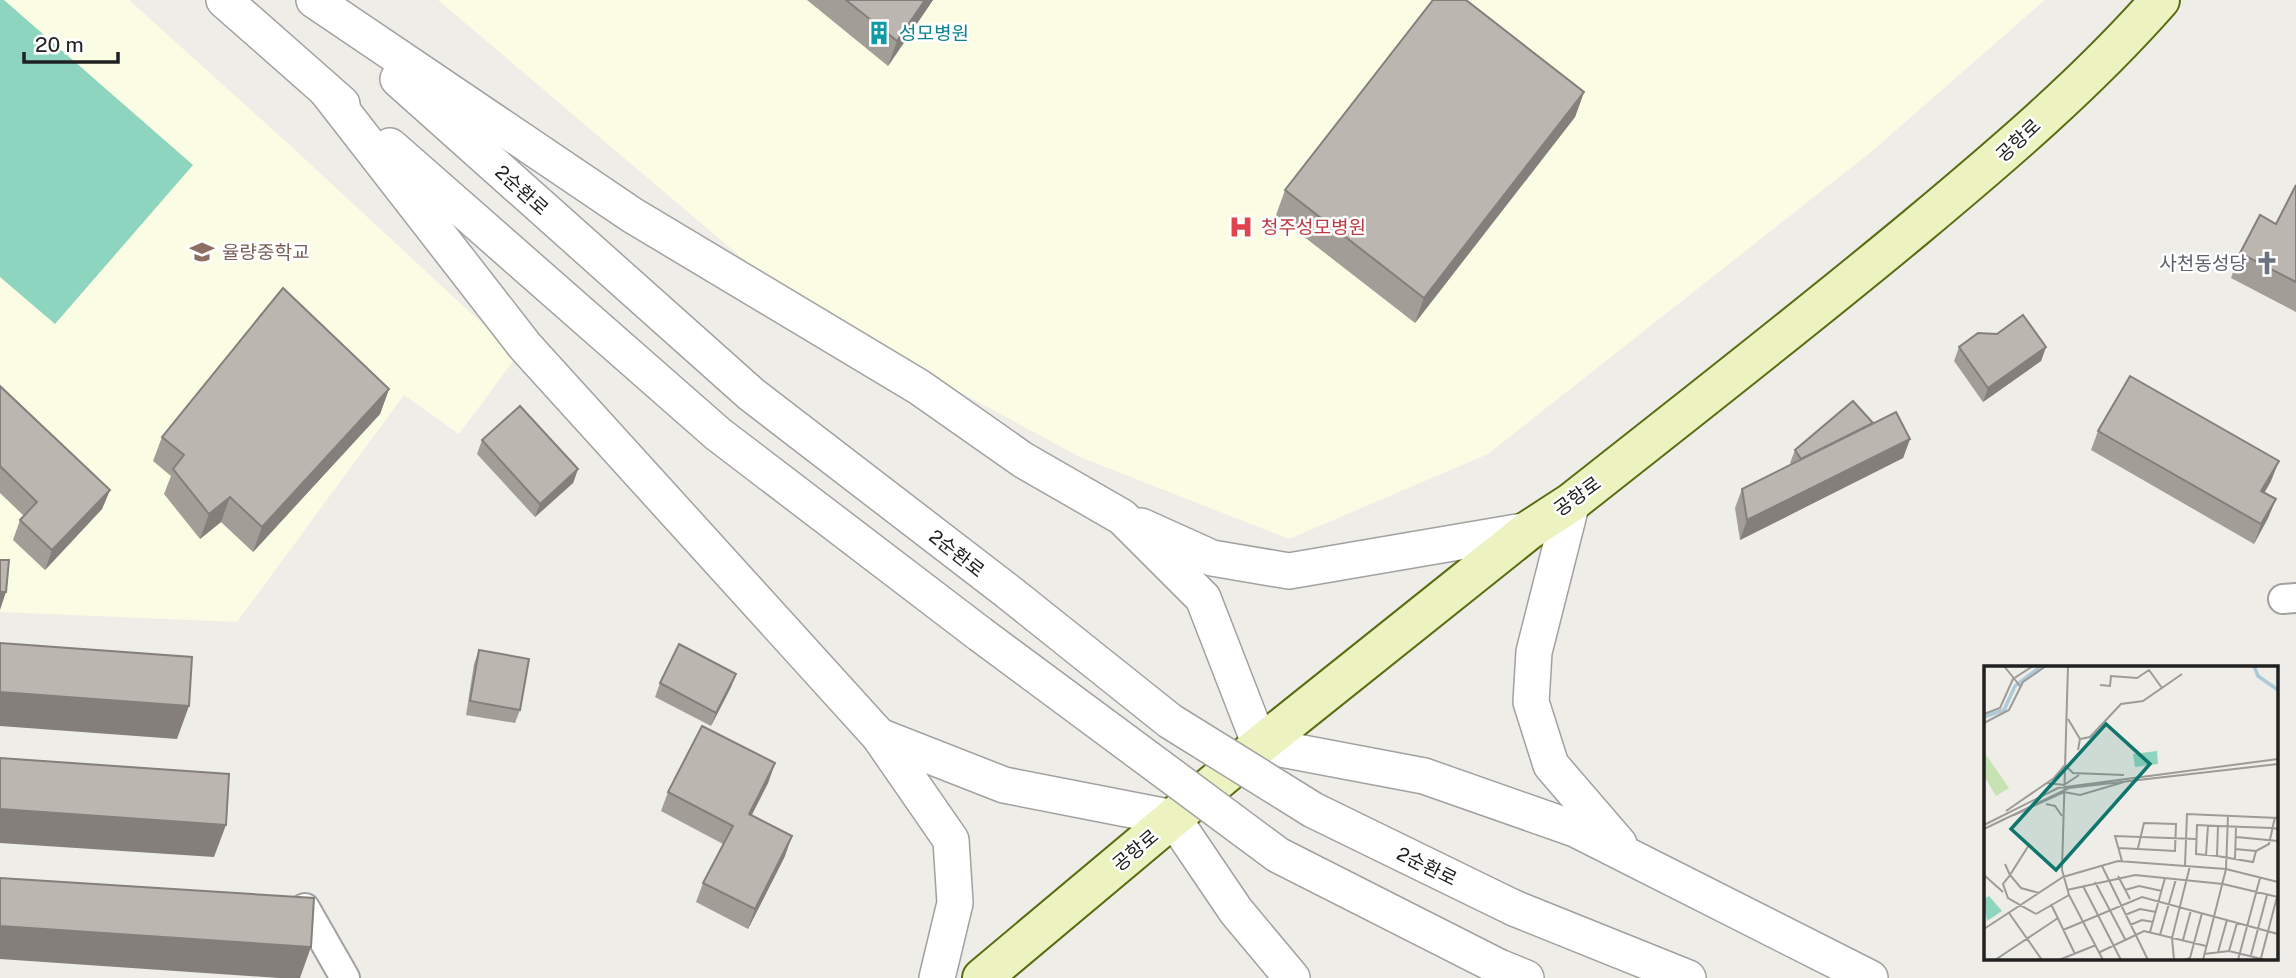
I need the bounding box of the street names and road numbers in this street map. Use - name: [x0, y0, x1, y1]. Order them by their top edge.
- street label: 공항로: [1991, 114, 2045, 166]
- street label: 2순환로: [491, 160, 553, 220]
- street label: 공항로: [1549, 472, 1605, 520]
- street label: 2순환로: [925, 525, 989, 581]
- street label: 공항로: [1108, 825, 1162, 875]
- street label: 2순환로: [1394, 842, 1460, 890]

